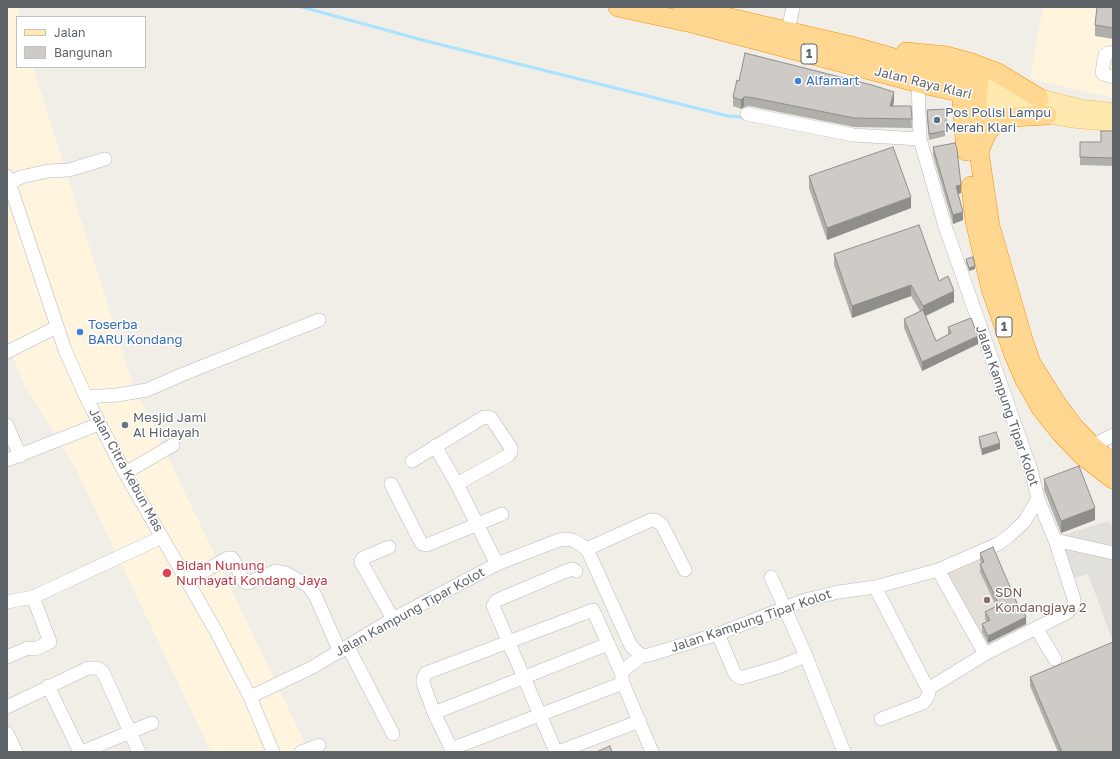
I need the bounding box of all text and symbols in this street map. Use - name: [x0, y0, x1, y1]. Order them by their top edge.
- legend: [16, 16, 146, 68]
- text: Jalan: [54, 25, 85, 40]
- road number: 1: [801, 44, 817, 64]
- text: Bangunan: [54, 45, 112, 60]
- street label: Jalan Raya Klari: [873, 63, 973, 103]
- place label: Alfamart: [806, 73, 860, 89]
- marker: Alfamart: [793, 76, 803, 86]
- place label: Pos Polisi Lampu Merah Klari: [945, 105, 1051, 136]
- marker: Pos Polisi Lampu Merah Klari: [932, 115, 942, 125]
- place label: Toserba BARU Kondang: [88, 317, 182, 348]
- road number: 1: [996, 317, 1012, 337]
- street label: Jalan Kampung Tipar Kolot: [972, 324, 1042, 488]
- marker: Toserba BARU Kondang: [75, 327, 85, 337]
- street label: Jalan Citra Kebun Mas: [85, 405, 167, 535]
- place label: Mesjid Jami Al Hidayah: [133, 410, 206, 441]
- marker: Mesjid Jami Al Hidayah: [120, 420, 130, 430]
- place label: Bidan Nunung Nurhayati Kondang Jaya: [176, 558, 328, 589]
- street label: Jalan Kampung Tipar Kolot: [332, 564, 488, 660]
- marker: Bidan Nunung Nurhayati Kondang Jaya: [161, 567, 173, 579]
- place label: SDN Kondangjaya 2: [995, 585, 1086, 616]
- street label: Jalan Kampung Tipar Kolot: [669, 586, 833, 656]
- marker: SDN Kondangjaya 2: [982, 595, 992, 605]

